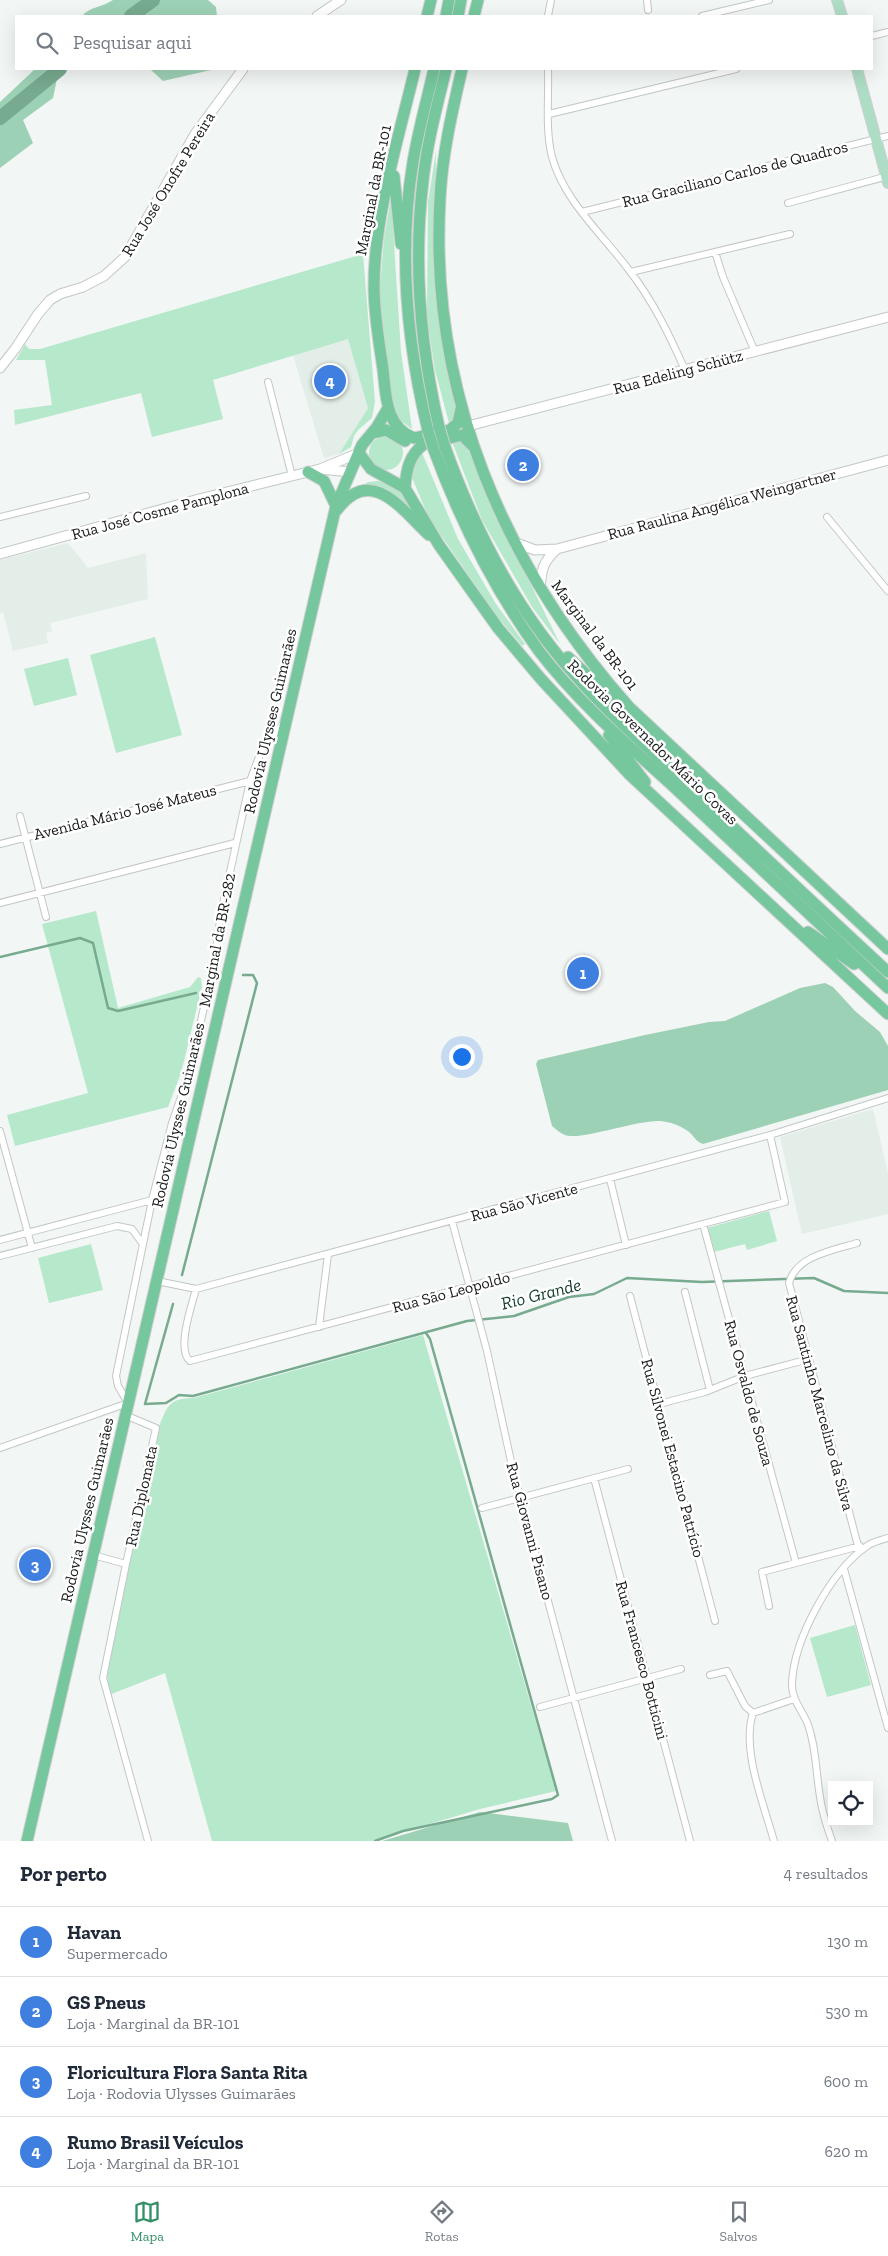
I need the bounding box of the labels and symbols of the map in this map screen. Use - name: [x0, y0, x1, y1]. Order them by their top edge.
- street label: Rua José Onofre Pereira: [117, 108, 219, 259]
- street label: Marginal da BR-101: [351, 123, 395, 257]
- street label: Rua Graciliano Carlos de Quadros: [620, 137, 850, 211]
- street label: Rua Edeling Schütz: [611, 346, 745, 398]
- pin: 4: [314, 362, 346, 400]
- pin: 2: [507, 446, 539, 484]
- street label: Rua Raulina Angélica Weingartner: [605, 464, 839, 544]
- street label: Rua José Cosme Pamplona: [69, 478, 251, 544]
- street label: Marginal da BR-101: [548, 576, 642, 694]
- street label: Rodovia Ulysses Guimarães: [239, 627, 301, 815]
- street label: Rodovia Governador Mário Covas: [564, 655, 742, 829]
- street label: Avenida Mário José Mateus: [32, 780, 218, 844]
- street label: Marginal da BR-282: [195, 871, 239, 1009]
- pin: 1: [567, 954, 599, 992]
- street label: Rodovia Ulysses Guimarães: [147, 1021, 209, 1209]
- your location: [449, 1044, 475, 1070]
- street label: Rua São Vicente: [468, 1179, 580, 1225]
- street label: Rua São Leopoldo: [390, 1267, 512, 1317]
- water label: Rio Grande: [499, 1273, 583, 1315]
- street label: Rua Santinho Marcelino da Silva: [782, 1293, 858, 1513]
- street label: Rua Osvaldo de Souza: [720, 1318, 778, 1468]
- street label: Rua Silvonei Estacino Patrício: [637, 1356, 709, 1560]
- street label: Rodovia Ulysses Guimarães: [56, 1416, 118, 1604]
- street label: Rua Diplomata: [121, 1444, 161, 1548]
- street label: Rua Giovanni Pisano: [502, 1460, 558, 1602]
- pin: 3: [19, 1546, 51, 1584]
- street label: Rua Francesco Botticini: [612, 1579, 672, 1742]

